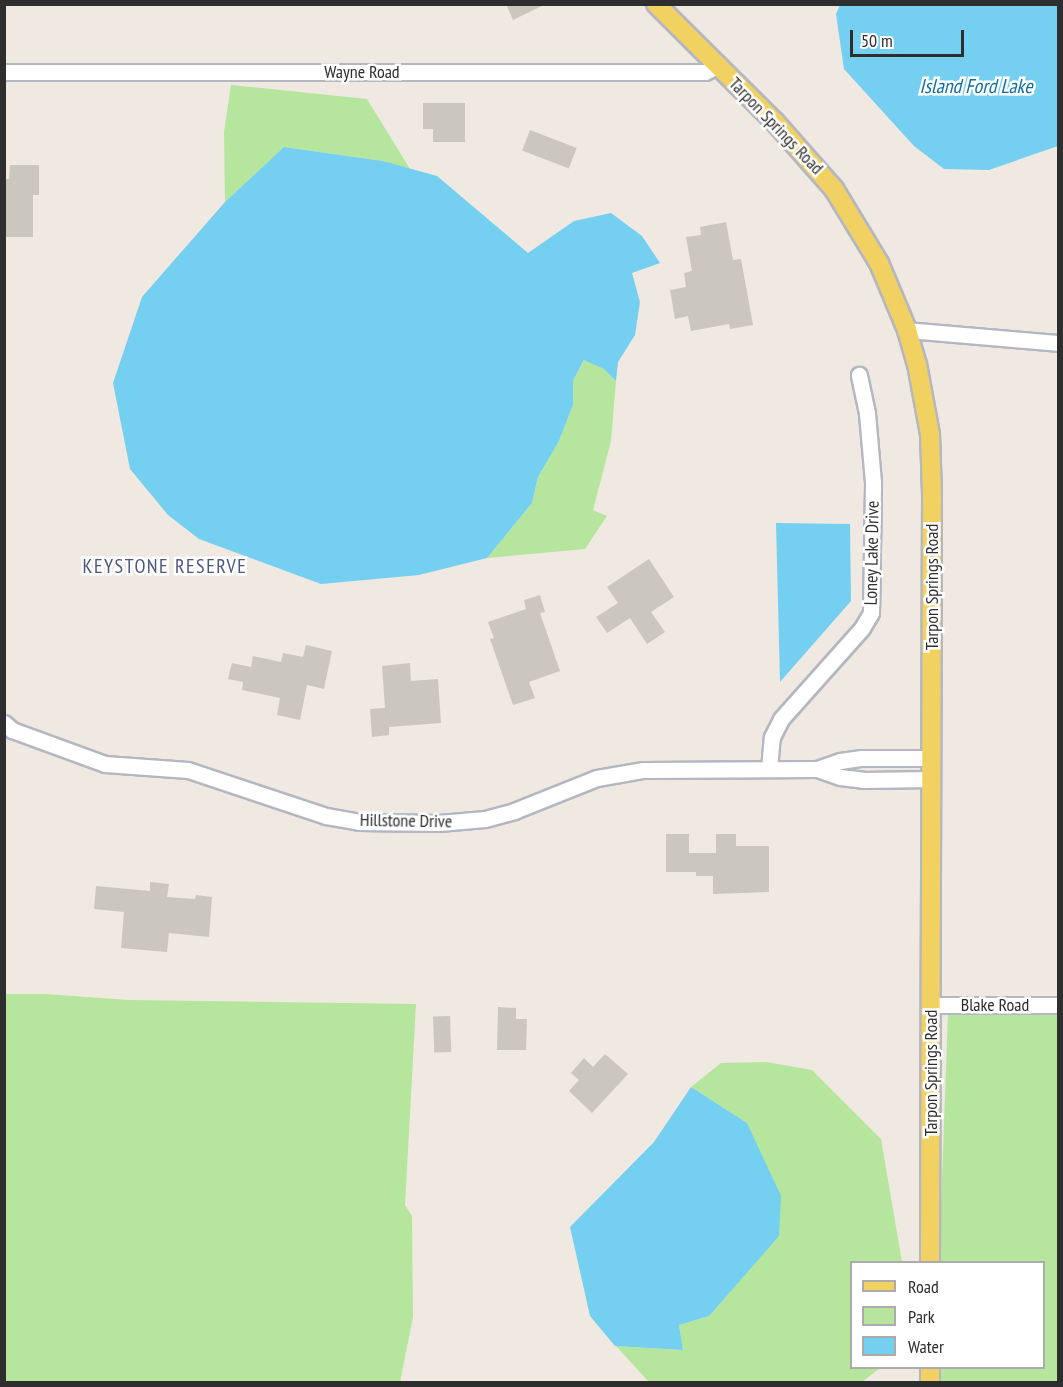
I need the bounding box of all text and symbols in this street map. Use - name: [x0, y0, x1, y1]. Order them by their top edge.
- scale bar: [853, 18, 967, 56]
- text: 50 m: [861, 29, 893, 52]
- street label: Wayne Road: [324, 61, 400, 83]
- street label: Tarpon Springs Road: [724, 73, 828, 179]
- water label: Island Ford Lake: [920, 74, 1032, 98]
- street label: Loney Lake Drive: [860, 500, 884, 606]
- street label: Tarpon Springs Road: [921, 524, 943, 650]
- district label: KEYSTONE RESERVE: [83, 554, 247, 578]
- street label: Hillstone Drive: [360, 809, 452, 833]
- street label: Blake Road: [961, 994, 1029, 1016]
- street label: Tarpon Springs Road: [920, 1010, 942, 1136]
- legend: [850, 1261, 1045, 1369]
- text: Road: [908, 1275, 939, 1298]
- text: Park: [908, 1305, 935, 1328]
- text: Water: [908, 1335, 944, 1358]

